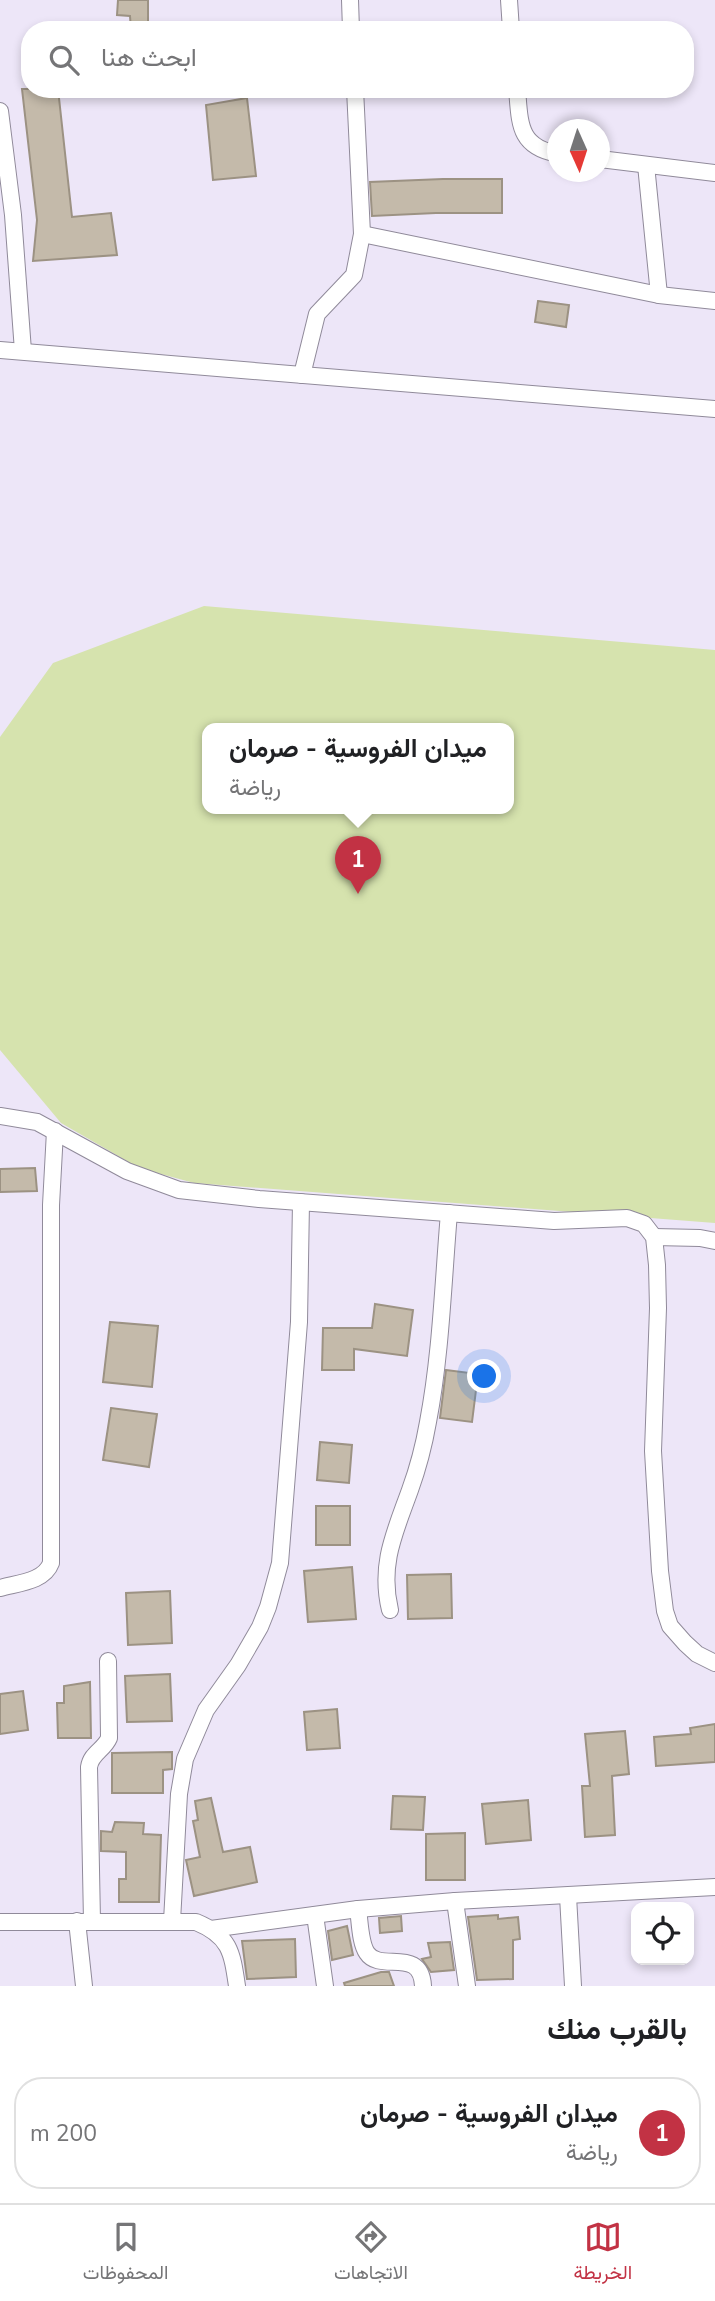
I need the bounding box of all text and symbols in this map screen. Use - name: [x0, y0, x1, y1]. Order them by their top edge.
- search box: [21, 21, 694, 98]
- text: ابحث هنا: [101, 40, 197, 75]
- icon: search: [45, 41, 83, 79]
- north arrow: [547, 119, 610, 182]
- popup: [202, 723, 514, 814]
- text: ميدان الفروسية - صرمان: [229, 731, 487, 766]
- text: رياضة: [229, 772, 281, 803]
- pin: 1: [335, 836, 381, 894]
- your location: [467, 1359, 501, 1393]
- map controls: [631, 1902, 694, 1965]
- button: locate: [631, 1902, 694, 1965]
- text: بالقرب منك: [547, 2009, 687, 2050]
- text: ميدان الفروسية - صرمان: [360, 2096, 618, 2131]
- text: 200 m: [30, 2118, 97, 2149]
- text: 1: [655, 2118, 669, 2149]
- text: رياضة: [566, 2137, 618, 2168]
- tab: المحفوظات: [83, 2218, 168, 2289]
- tab: الاتجاهات: [334, 2218, 408, 2289]
- tab: الخريطة: [573, 2218, 632, 2289]

